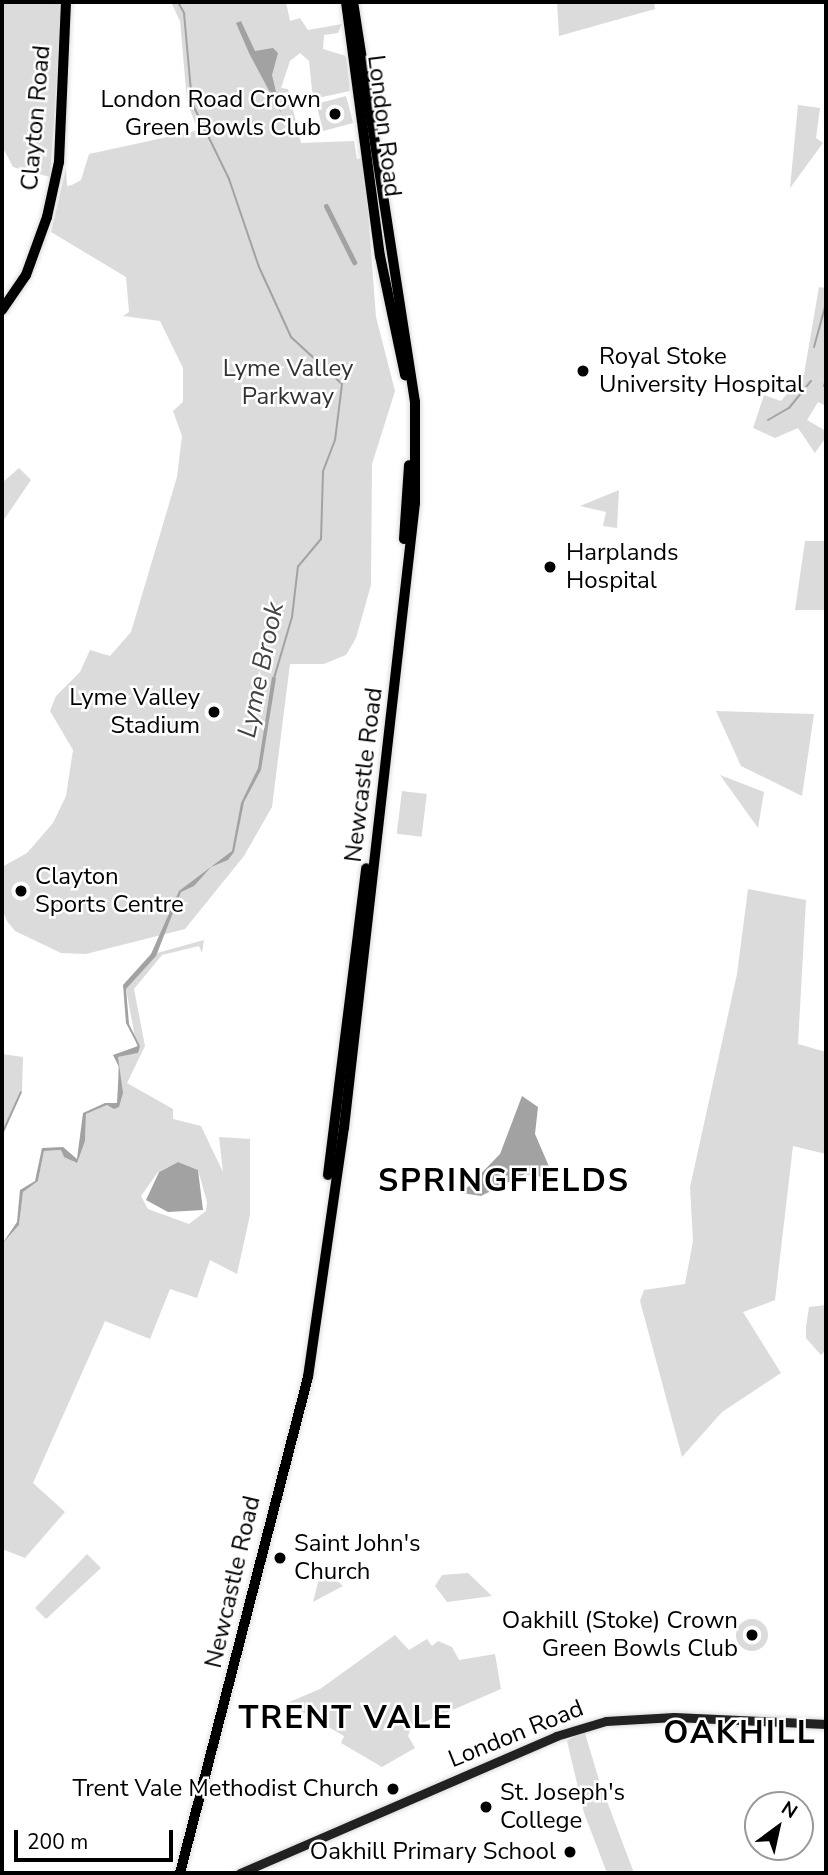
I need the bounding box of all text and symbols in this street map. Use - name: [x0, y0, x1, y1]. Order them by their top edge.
- street label: Clayton Road: [15, 44, 57, 192]
- street label: London Road: [361, 53, 407, 199]
- place label: London Road Crown Green Bowls Club: [100, 86, 321, 142]
- marker: London Road Crown Green Bowls Club: [327, 106, 343, 122]
- place label: Royal Stoke University Hospital: [599, 343, 804, 399]
- park label: Lyme Valley Parkway: [223, 355, 353, 411]
- marker: Royal Stoke University Hospital: [573, 361, 593, 381]
- place label: Harplands Hospital: [566, 539, 679, 595]
- marker: Harplands Hospital: [540, 557, 560, 577]
- water label: Lyme Brook: [231, 599, 291, 741]
- place label: Lyme Valley Stadium: [69, 684, 200, 740]
- street label: Newcastle Road: [339, 686, 389, 864]
- marker: Lyme Valley Stadium: [206, 704, 222, 720]
- place label: Clayton Sports Centre: [35, 863, 184, 919]
- marker: Clayton Sports Centre: [13, 883, 29, 899]
- district label: SPRINGFIELDS: [379, 1162, 629, 1200]
- street label: Newcastle Road: [199, 1493, 267, 1671]
- place label: Saint John's Church: [294, 1530, 420, 1586]
- marker: Saint John's Church: [272, 1550, 288, 1566]
- place label: Oakhill (Stoke) Crown Green Bowls Club: [502, 1607, 738, 1663]
- marker: Oakhill (Stoke) Crown Green Bowls Club: [744, 1627, 760, 1643]
- street label: London Road: [444, 1694, 588, 1774]
- district label: TRENT VALE: [240, 1699, 452, 1737]
- district label: OAKHILL: [664, 1714, 816, 1752]
- place label: Trent Vale Methodist Church: [73, 1775, 379, 1803]
- place label: St. Joseph's College: [500, 1779, 625, 1835]
- marker: Trent Vale Methodist Church: [385, 1781, 401, 1797]
- north arrow: [744, 1791, 814, 1861]
- text: N: [776, 1795, 802, 1825]
- marker: St. Joseph's College: [478, 1799, 494, 1815]
- scale bar: [18, 1815, 177, 1859]
- text: 200 m: [27, 1828, 88, 1856]
- place label: Oakhill Primary School: [310, 1838, 556, 1866]
- marker: Oakhill Primary School: [562, 1844, 578, 1860]

